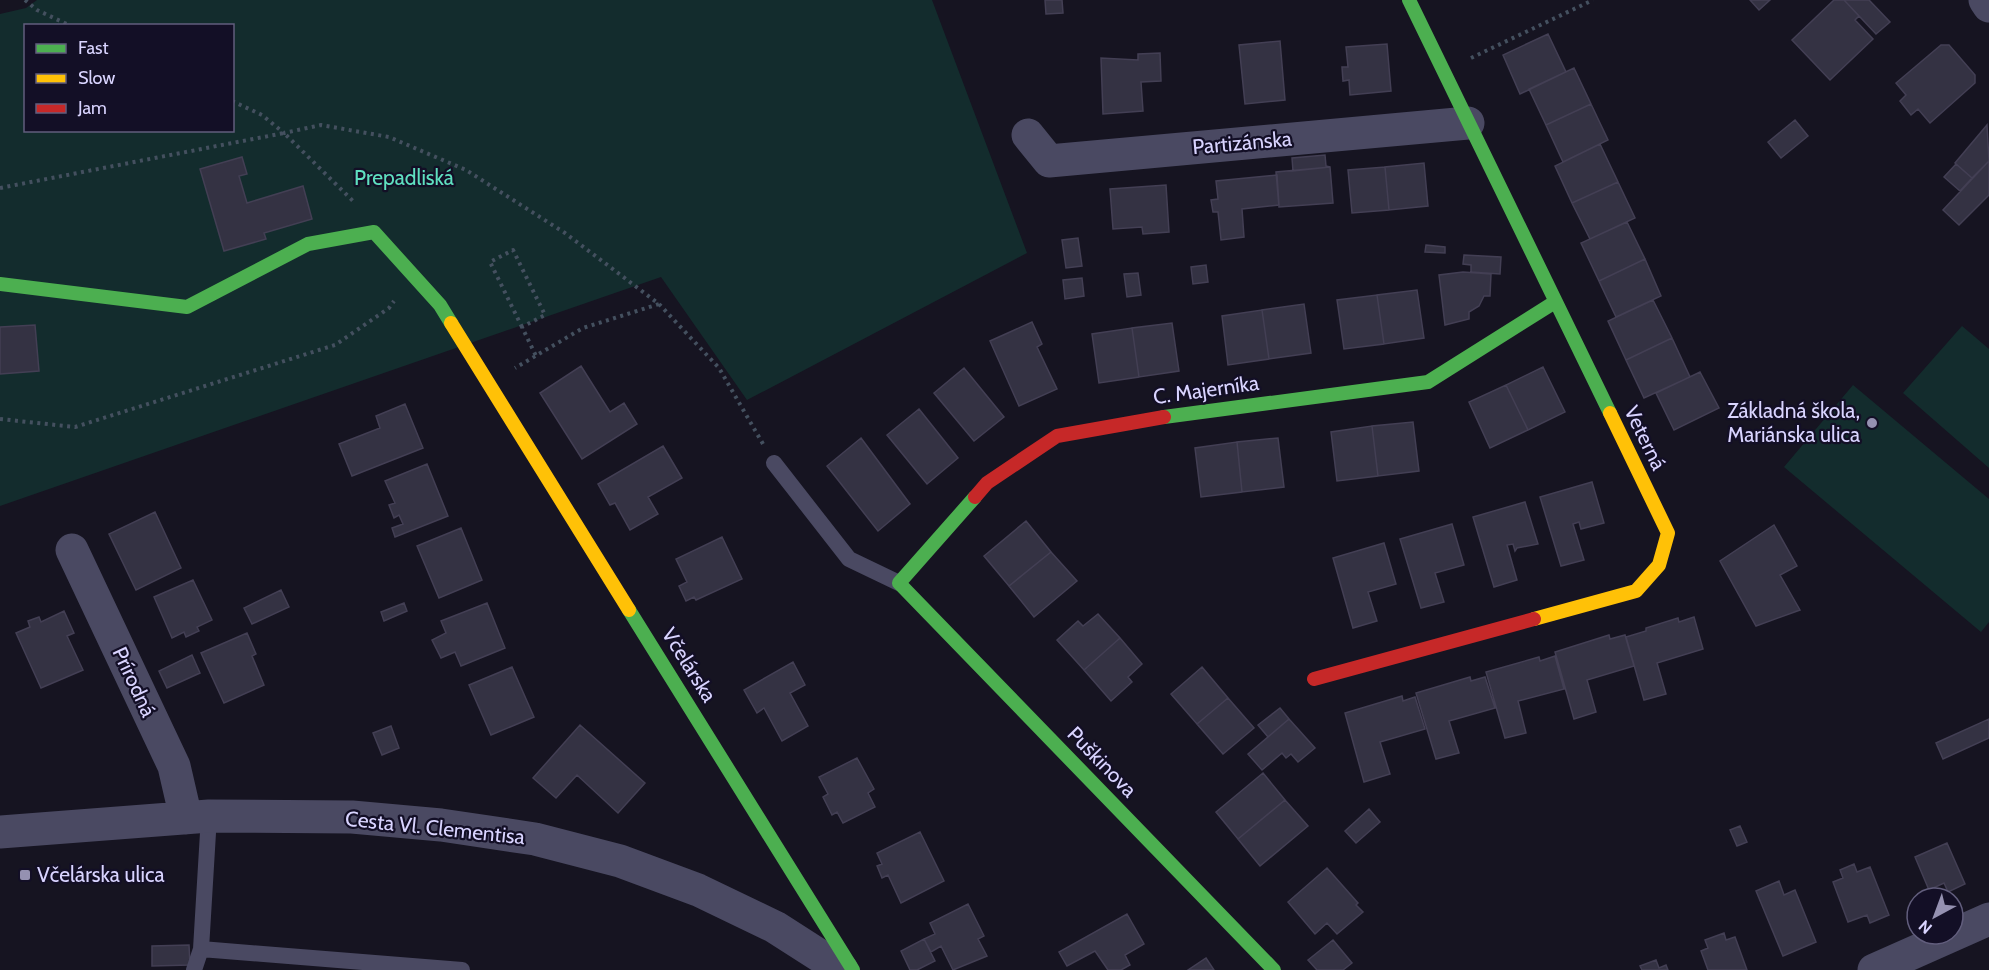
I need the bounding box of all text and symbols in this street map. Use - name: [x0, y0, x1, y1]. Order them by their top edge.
- legend: [24, 24, 234, 132]
- text: Fast: [78, 37, 109, 59]
- text: Slow: [78, 67, 115, 89]
- text: Jam: [77, 97, 107, 119]
- street label: Partizánska: [1191, 126, 1293, 159]
- park label: Prepadliská: [354, 165, 454, 190]
- street label: C. Majerníka: [1151, 370, 1261, 410]
- place label: Základná škola, Mariánska ulica: [1727, 398, 1860, 447]
- street label: Veterná: [1619, 402, 1672, 474]
- marker: Základná škola, Mariánska ulica: [1865, 416, 1879, 430]
- street label: Včelárska: [657, 623, 722, 706]
- street label: Prírodná: [107, 643, 161, 721]
- street label: Puškinova: [1063, 721, 1142, 802]
- street label: Cesta Vl. Clementisa: [344, 806, 526, 849]
- place label: Včelárska ulica: [37, 862, 165, 887]
- marker: Včelárska ulica: [18, 868, 32, 882]
- north arrow: [1905, 886, 1965, 946]
- text: N: [1915, 916, 1936, 938]

